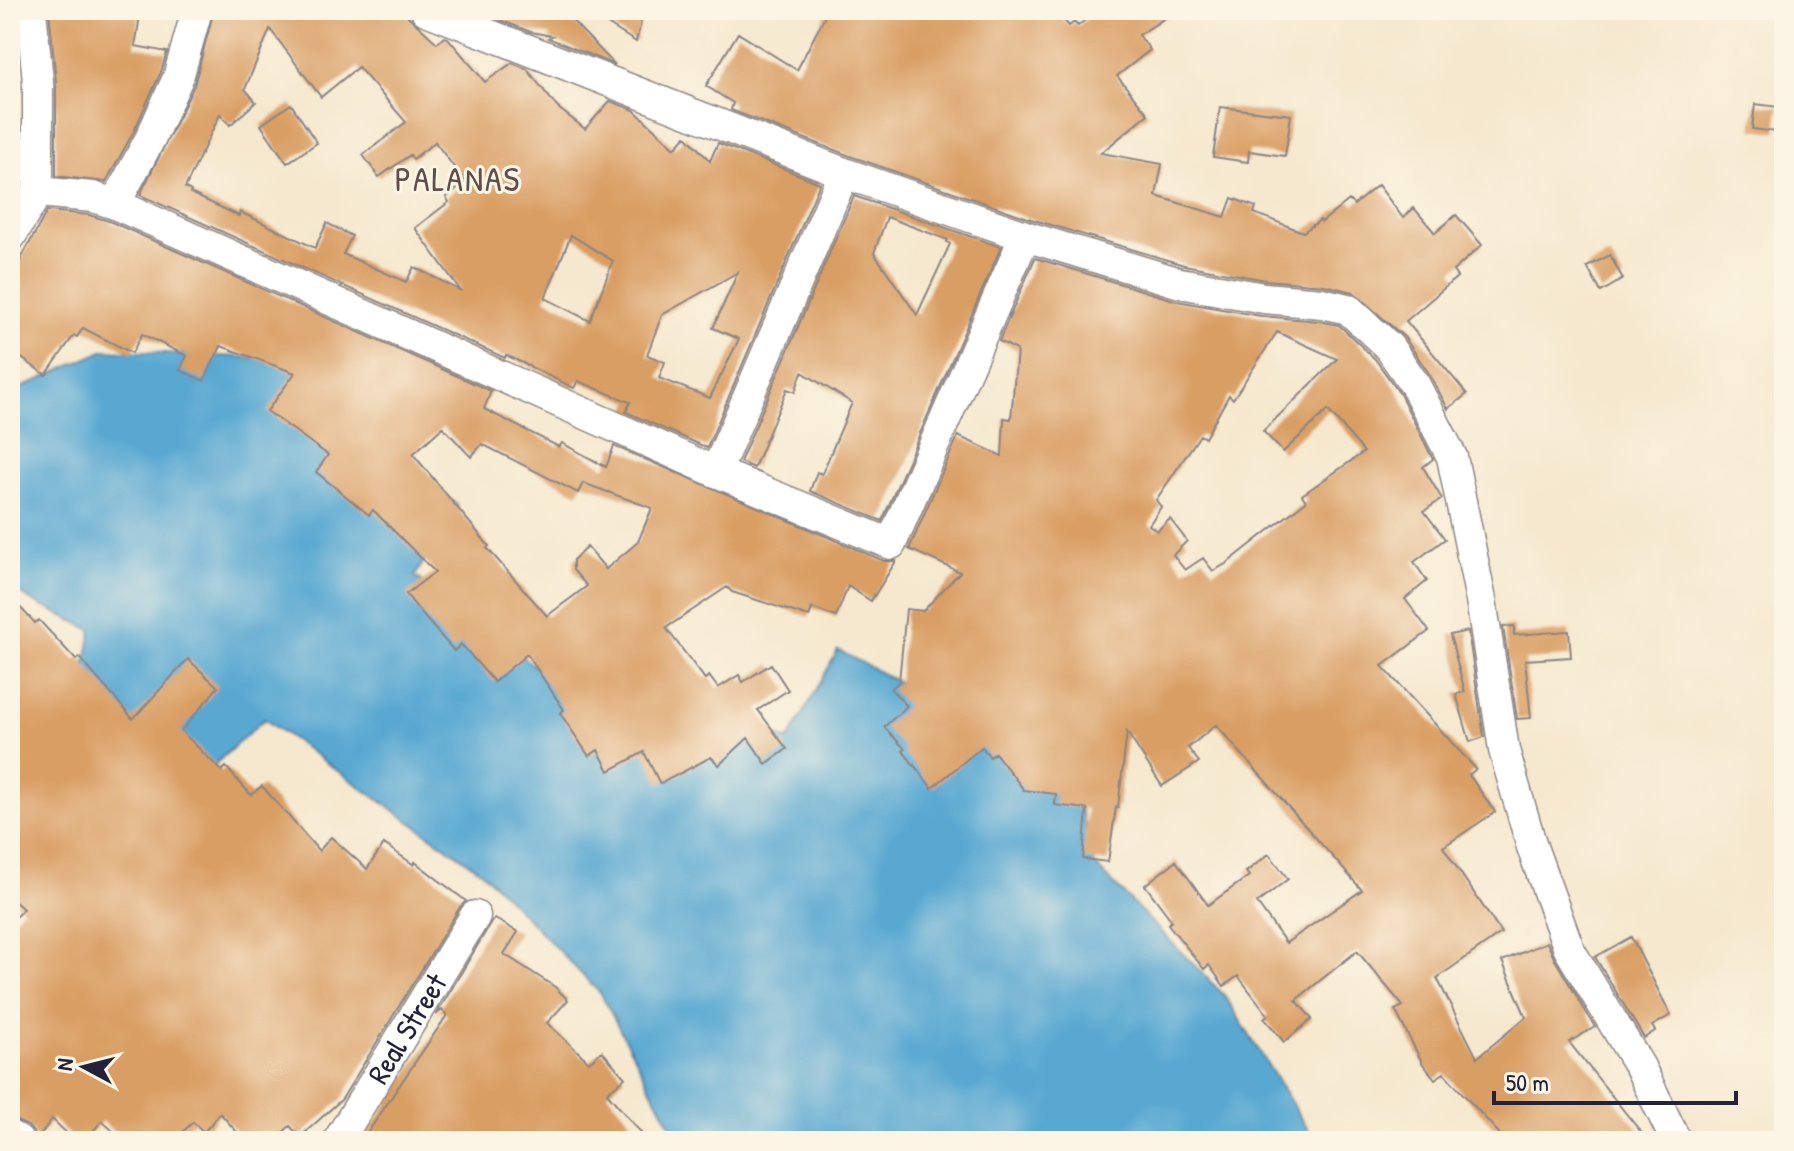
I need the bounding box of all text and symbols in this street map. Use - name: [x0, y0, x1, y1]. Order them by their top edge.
- district label: PALANAS: [395, 156, 521, 202]
- street label: Real Street: [358, 965, 456, 1091]
- north arrow: [44, 1027, 124, 1107]
- scale bar: [1494, 1055, 1736, 1105]
- text: N: [49, 1057, 80, 1072]
- text: 50 m: [1506, 1066, 1549, 1098]

